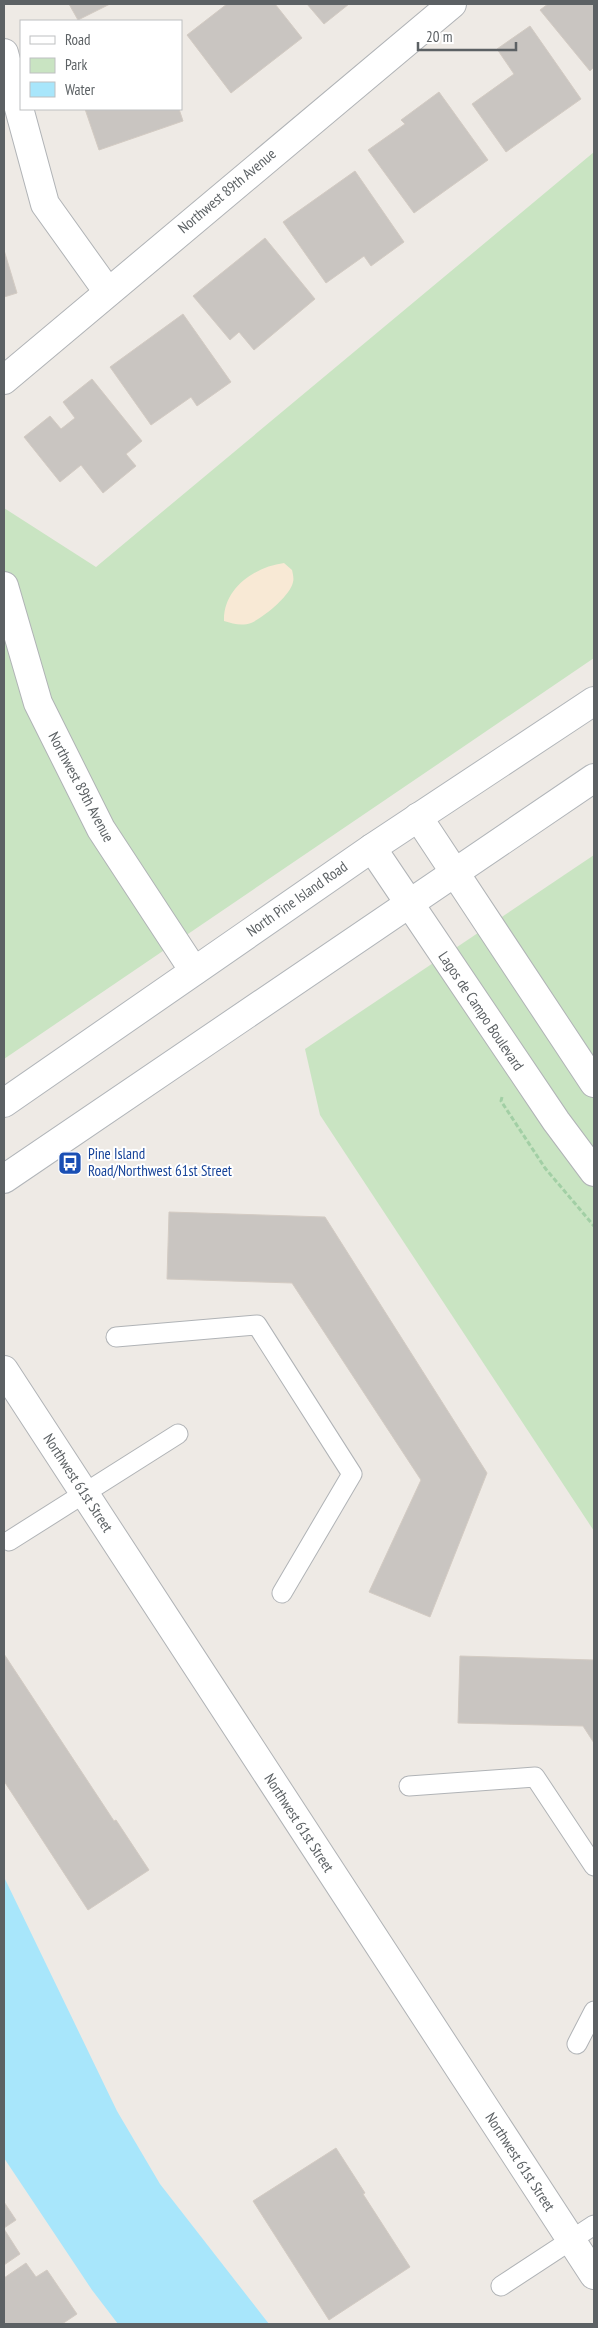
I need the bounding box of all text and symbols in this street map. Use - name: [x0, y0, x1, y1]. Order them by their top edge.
- legend: [20, 20, 182, 110]
- scale bar: [418, 20, 516, 52]
- text: 20 m: [426, 27, 452, 46]
- text: Road: [65, 30, 91, 49]
- text: Park: [65, 55, 87, 74]
- text: Water: [65, 80, 96, 99]
- street label: Northwest 89th Avenue: [174, 144, 280, 237]
- street label: Northwest 89th Avenue: [44, 728, 118, 845]
- street label: North Pine Island Road: [243, 857, 351, 940]
- street label: Lagos de Campo Boulevard: [434, 948, 528, 1074]
- place label: Pine Island Road/Northwest 61st Street: [88, 1144, 232, 1180]
- bus stop icon: Pine Island Road/Northwest 61st Street: [57, 1150, 83, 1176]
- street label: Northwest 61st Street: [39, 1430, 117, 1536]
- street label: Northwest 61st Street: [260, 1770, 338, 1876]
- street label: Northwest 61st Street: [481, 2109, 559, 2215]

